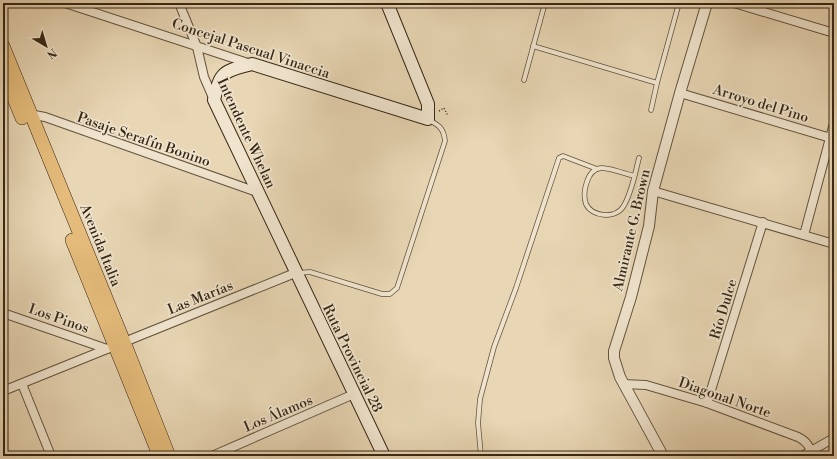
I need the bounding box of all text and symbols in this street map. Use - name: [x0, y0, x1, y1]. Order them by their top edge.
- street label: Concejal Pascual Vinaccia: [169, 15, 333, 83]
- north arrow: [26, 26, 66, 66]
- text: N: [44, 45, 59, 61]
- street label: Intendente Whelan: [213, 75, 280, 192]
- street label: Arroyo del Pino: [710, 81, 811, 127]
- street label: Pasaje Serafín Bonino: [75, 109, 213, 171]
- street label: Almirante G. Brown: [609, 167, 655, 294]
- street label: Avenida Italia: [75, 201, 125, 290]
- street label: Las Marías: [165, 277, 236, 319]
- street label: Río Dulce: [706, 277, 742, 342]
- street label: Los Pinos: [26, 300, 91, 338]
- street label: Ruta Provincial 28: [318, 301, 386, 415]
- street label: Diagonal Norte: [676, 374, 773, 422]
- street label: Los Álamos: [240, 389, 316, 437]

